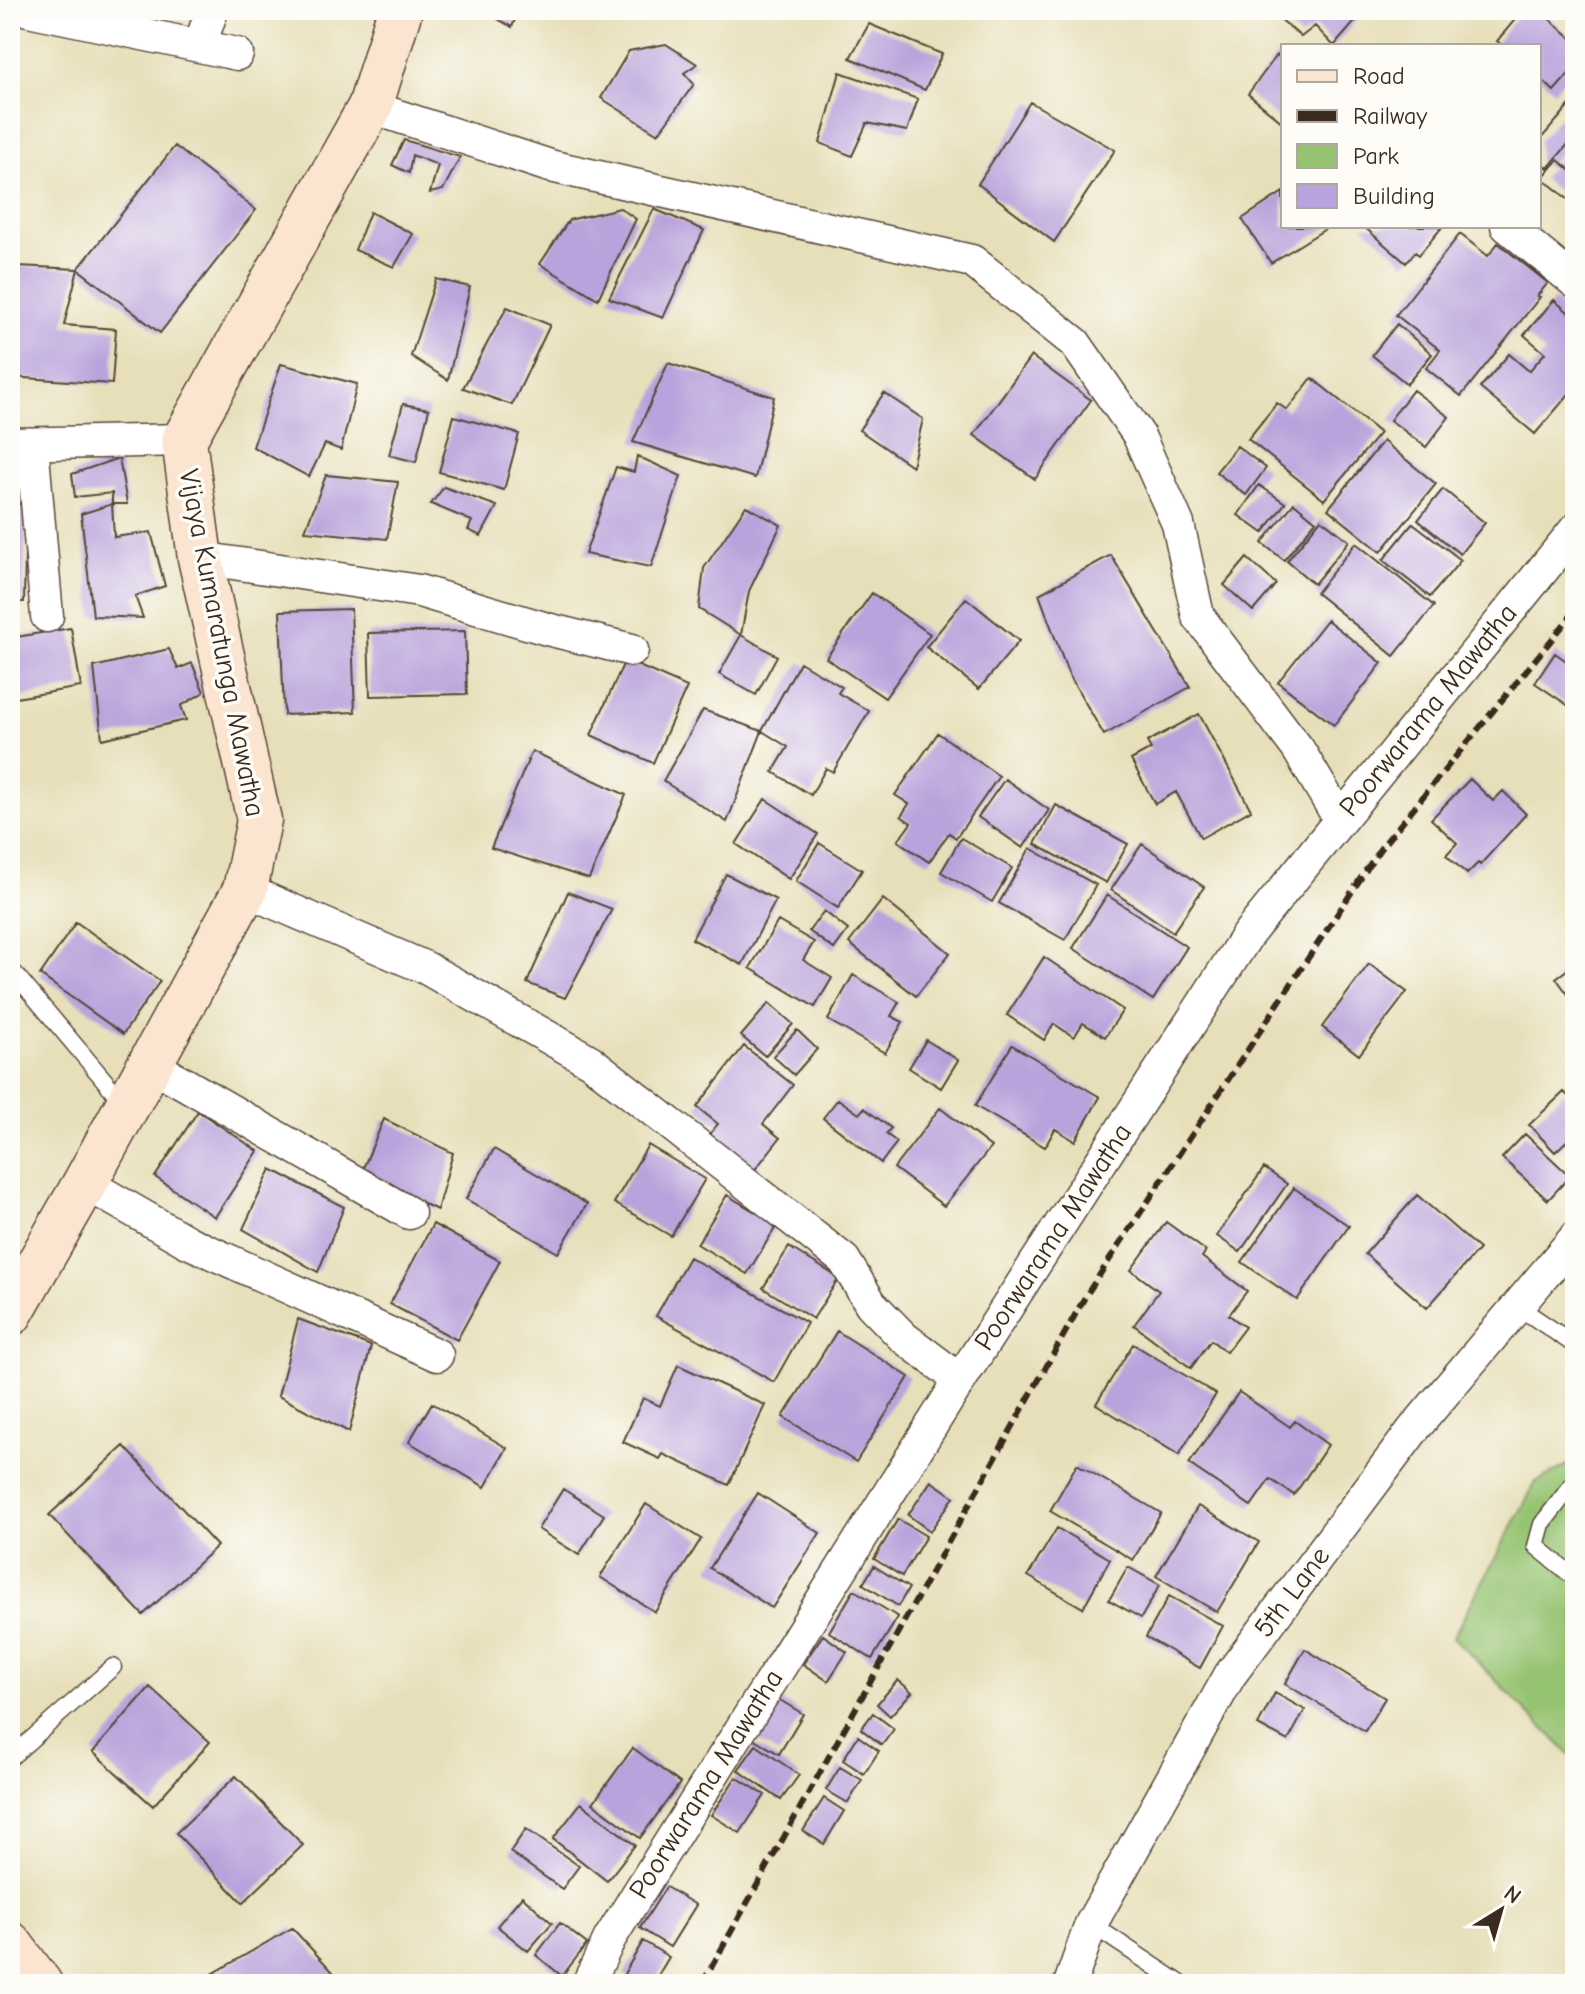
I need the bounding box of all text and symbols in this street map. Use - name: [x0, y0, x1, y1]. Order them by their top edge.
- legend: [1281, 44, 1541, 228]
- text: Road: [1353, 62, 1405, 90]
- text: Railway: [1353, 102, 1427, 130]
- text: Park: [1353, 142, 1399, 170]
- text: Building: [1353, 182, 1435, 210]
- street label: Vijaya Kumaratunga Mawatha: [173, 466, 271, 820]
- street label: Poorwarama Mawatha: [1332, 597, 1524, 823]
- street label: Poorwarama Mawatha: [968, 1118, 1138, 1356]
- street label: 5th Lane: [1248, 1540, 1336, 1644]
- street label: Poorwarama Mawatha: [622, 1664, 790, 1904]
- north arrow: [1461, 1870, 1541, 1950]
- text: N: [1499, 1880, 1526, 1910]

